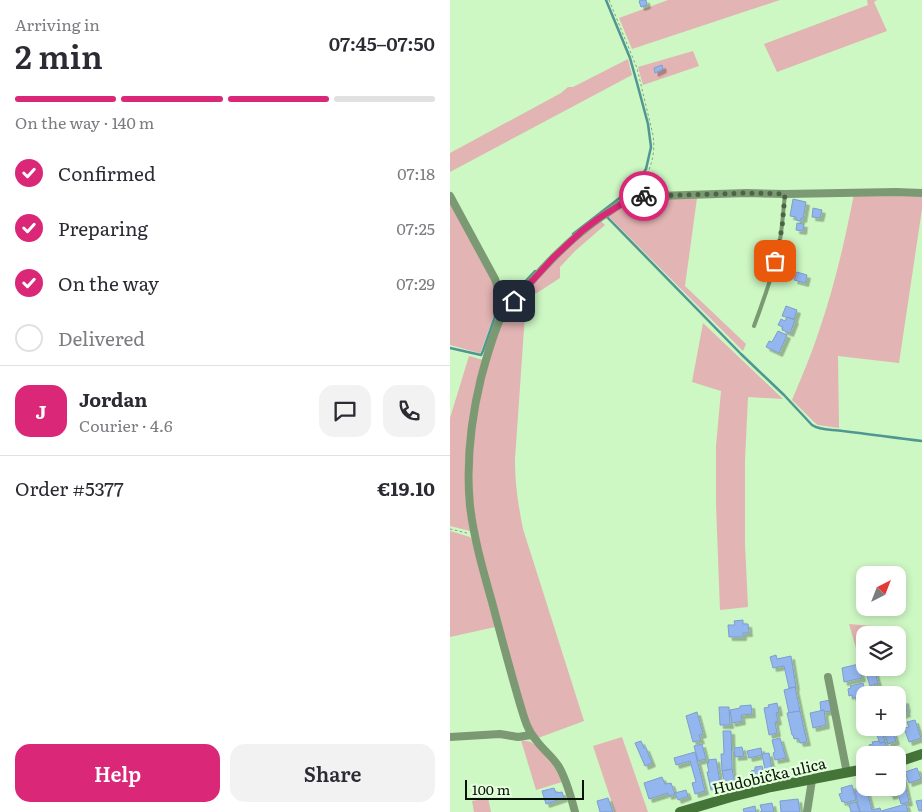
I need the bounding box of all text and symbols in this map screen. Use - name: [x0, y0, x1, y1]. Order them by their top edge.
- text: Arriving in: [15, 12, 100, 36]
- text: 07:45–07:50: [329, 29, 435, 57]
- text: 2 min: [15, 31, 103, 79]
- text: On the way · 140 m: [15, 110, 154, 134]
- icon: check: [15, 159, 43, 187]
- text: Confirmed: [58, 159, 156, 187]
- text: 07:18: [397, 161, 435, 185]
- courier: [619, 171, 669, 221]
- icon: bike: [630, 182, 658, 210]
- icon: check: [15, 214, 43, 242]
- text: Preparing: [58, 214, 148, 242]
- text: 07:25: [397, 216, 435, 240]
- pin: [754, 240, 796, 282]
- icon: bag: [761, 247, 789, 275]
- icon: check: [15, 269, 43, 297]
- text: On the way: [58, 269, 159, 297]
- text: 07:29: [396, 271, 435, 295]
- pin: [493, 280, 535, 322]
- icon: home: [500, 287, 528, 315]
- text: Delivered: [58, 324, 145, 352]
- text: Jordan: [79, 385, 148, 413]
- button: chat: [319, 385, 371, 437]
- button: phone: [383, 385, 435, 437]
- text: J: [36, 397, 46, 425]
- text: Courier · 4.6: [79, 413, 173, 437]
- text: Order #5377: [15, 474, 124, 502]
- text: €19.10: [377, 474, 435, 502]
- north arrow: [856, 566, 906, 616]
- map controls: [856, 566, 906, 796]
- button: layers: [856, 626, 906, 676]
- button: +: [856, 686, 906, 736]
- button: Help: [15, 744, 220, 802]
- button: Share: [230, 744, 435, 802]
- button: −: [856, 746, 906, 796]
- street label: Hudobička ulica: [710, 751, 829, 799]
- scale bar: [465, 777, 584, 800]
- text: 100 m: [472, 779, 510, 799]

